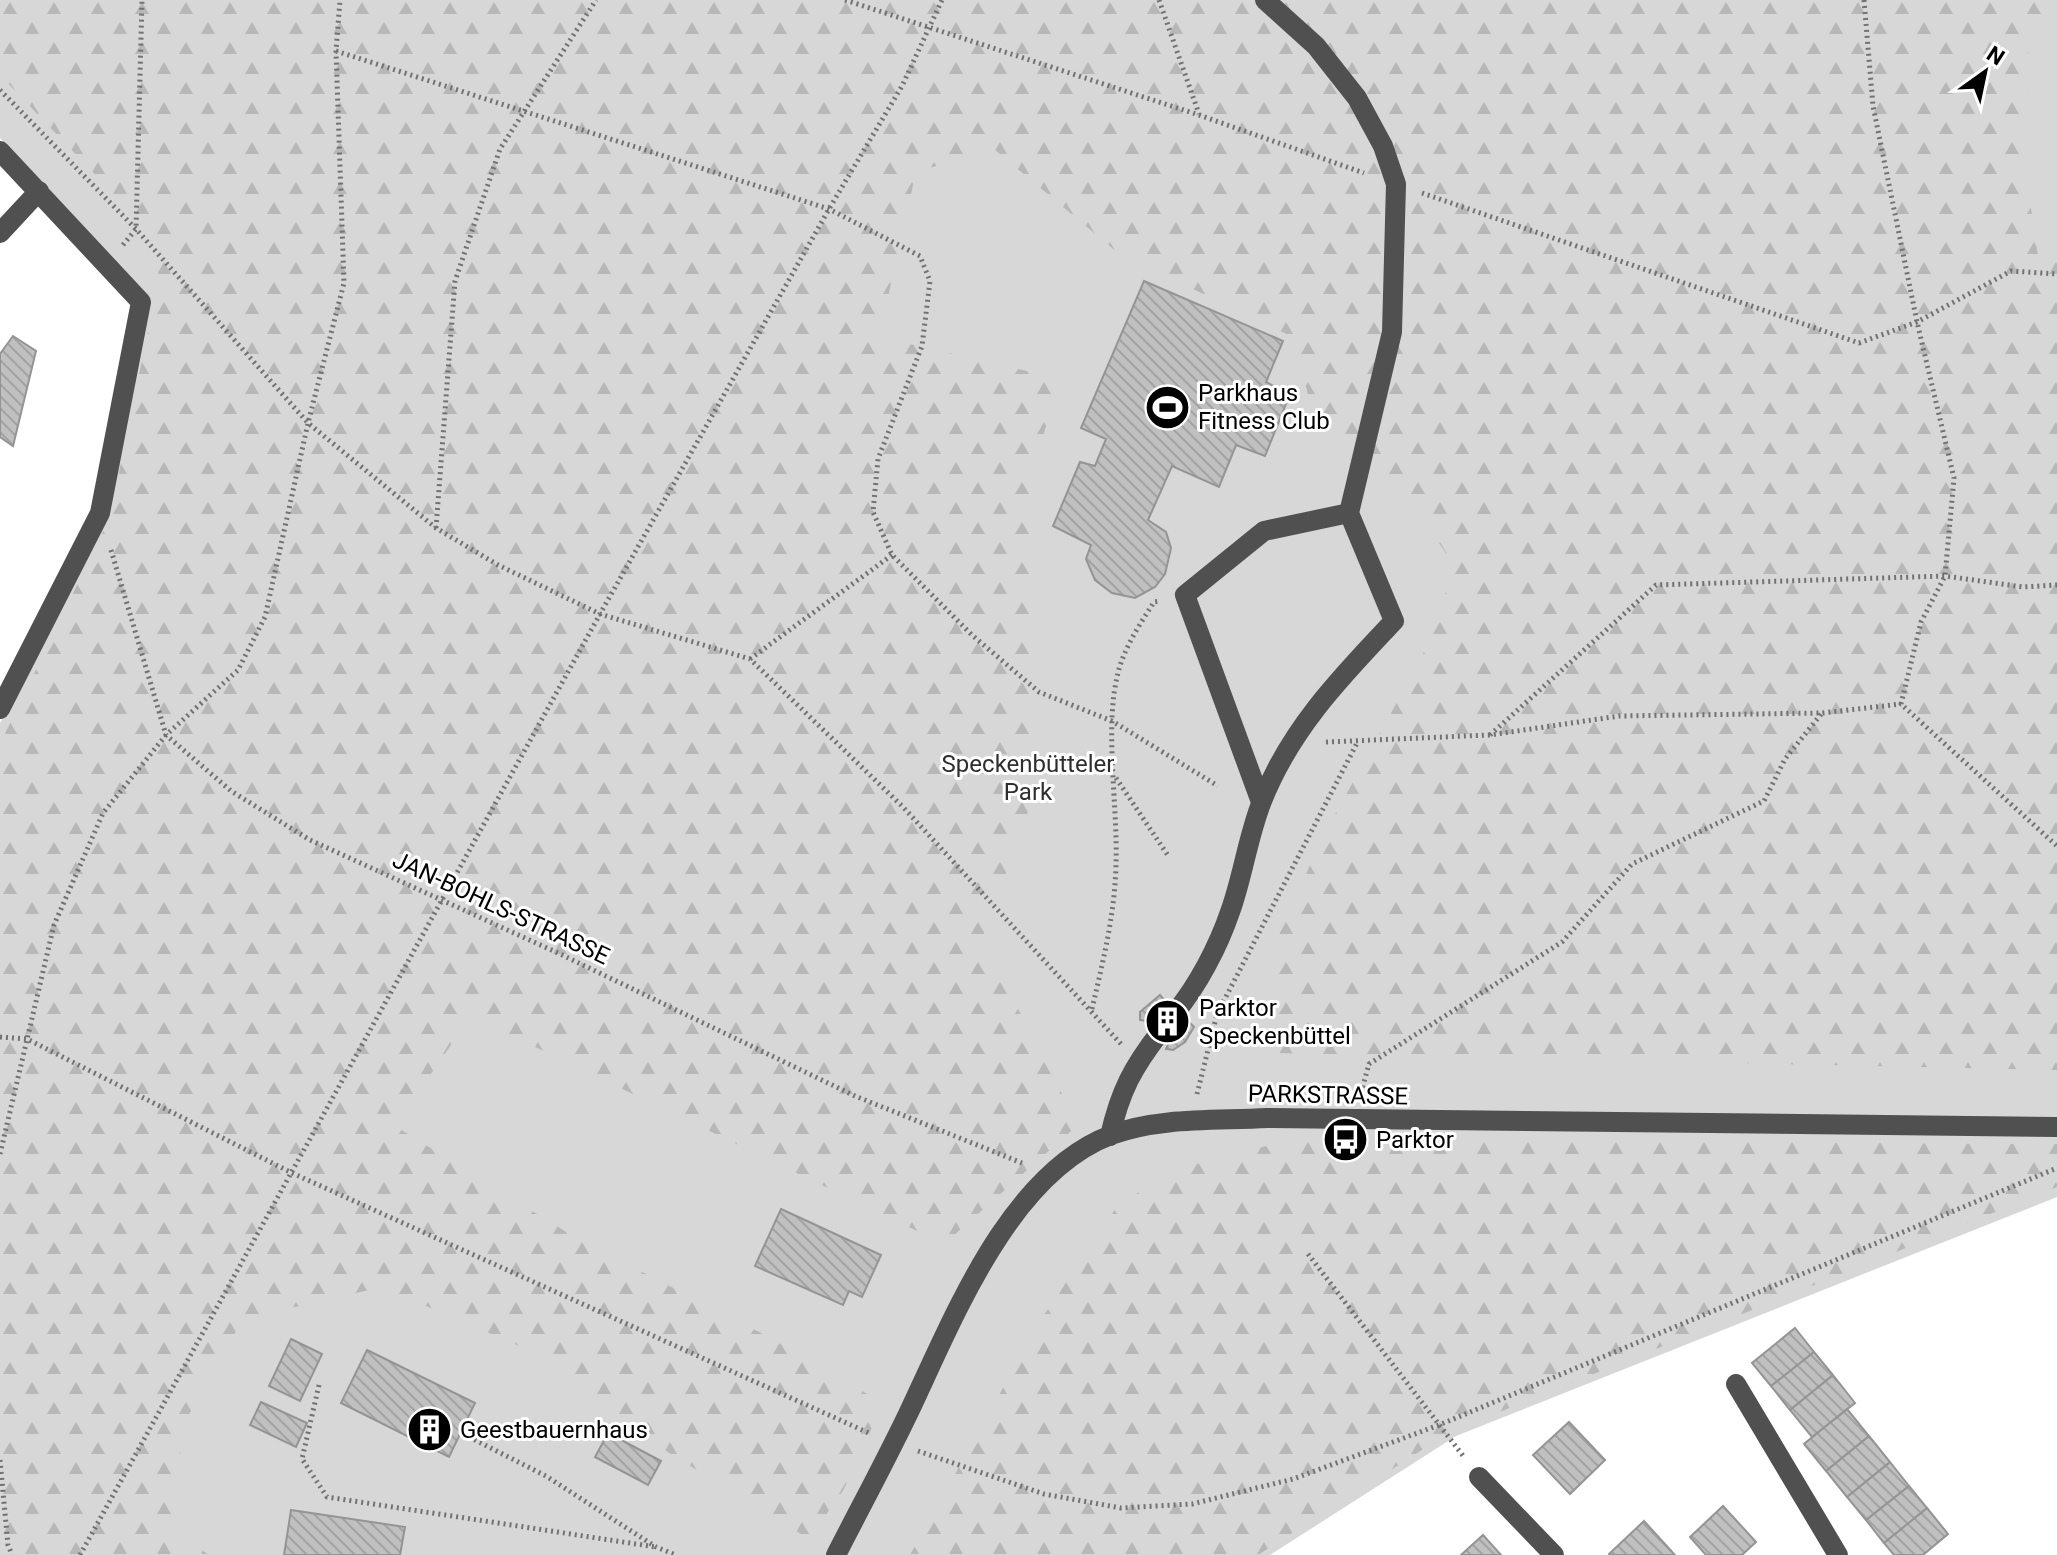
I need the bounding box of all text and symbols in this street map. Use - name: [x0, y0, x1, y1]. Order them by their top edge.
- north arrow: [1945, 32, 2025, 112]
- text: N: [1982, 41, 2009, 70]
- place label: Parkhaus Fitness Club: [1198, 379, 1330, 435]
- sports icon: Parkhaus Fitness Club: [1143, 383, 1191, 431]
- park label: Speckenbütteler Park: [942, 750, 1114, 806]
- street label: JAN-BOHLS-STRASSE: [388, 845, 614, 971]
- place label: Parktor Speckenbüttel: [1199, 994, 1351, 1050]
- building icon: Parktor Speckenbüttel: [1144, 998, 1192, 1046]
- street label: PARKSTRASSE: [1248, 1080, 1408, 1110]
- bus stop icon: Parktor: [1321, 1116, 1369, 1164]
- place label: Parktor: [1376, 1126, 1454, 1154]
- building icon: Geestbauernhaus: [405, 1406, 453, 1454]
- place label: Geestbauernhaus: [460, 1416, 648, 1444]

